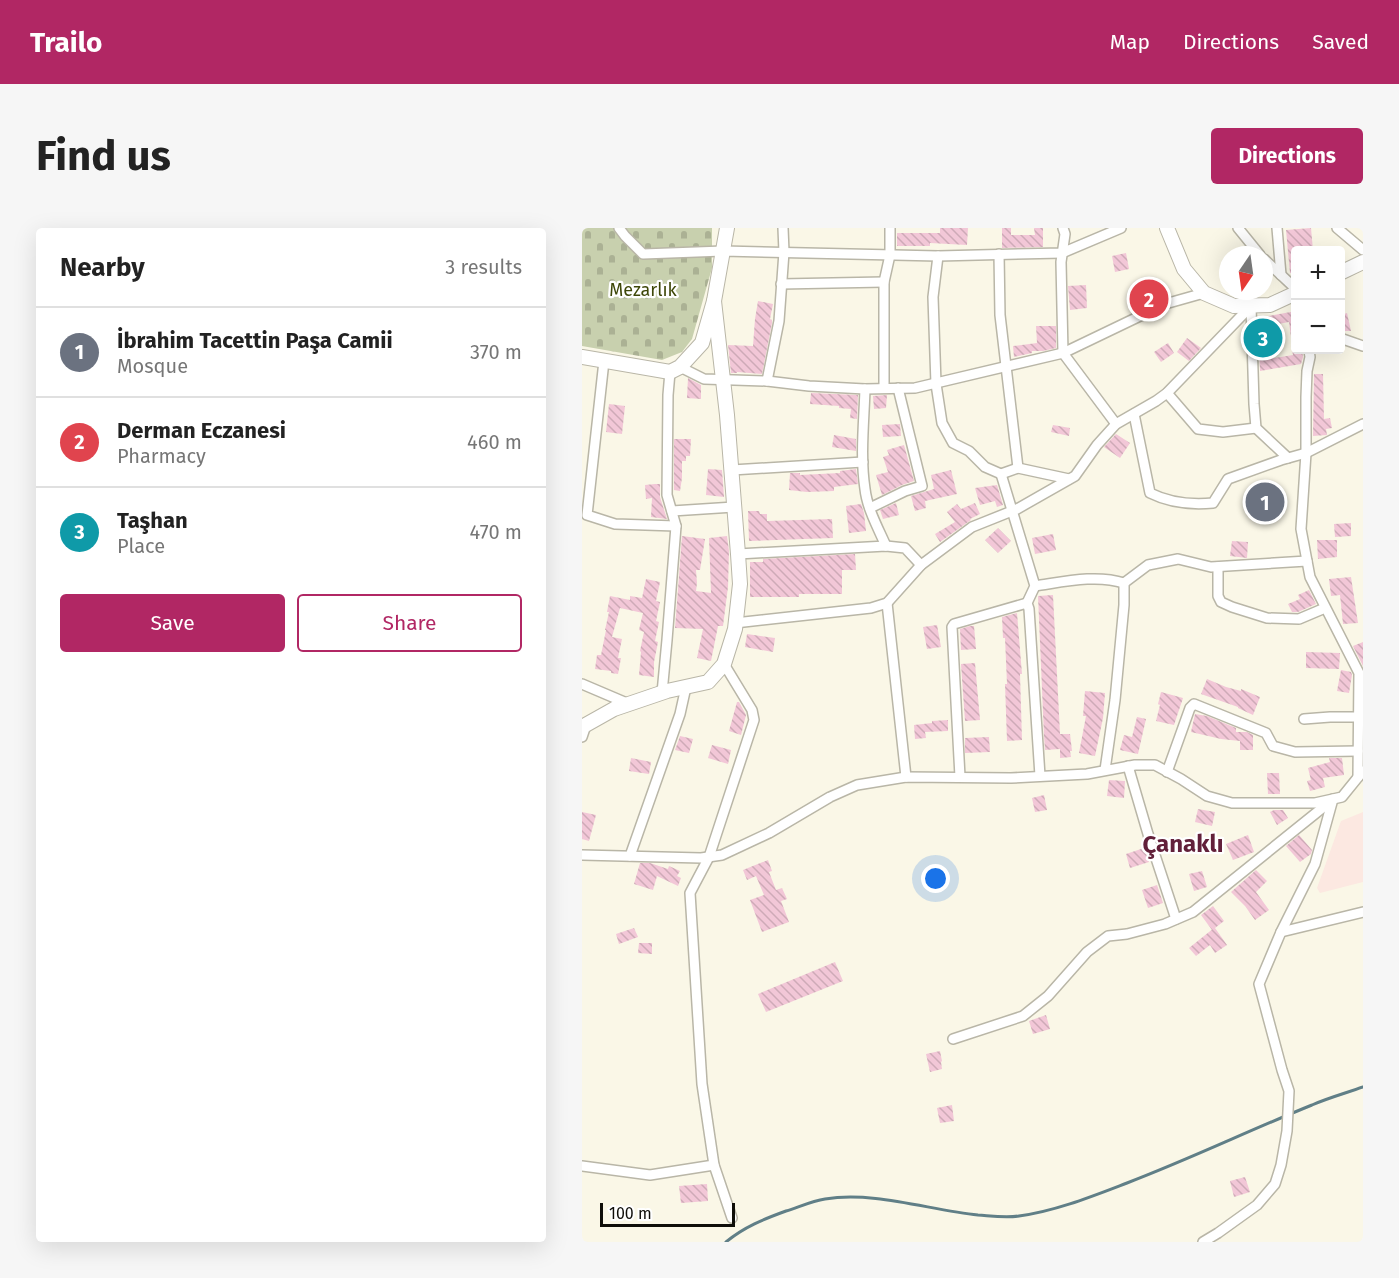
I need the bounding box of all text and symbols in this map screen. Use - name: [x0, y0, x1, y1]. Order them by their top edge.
- text: Trailo: [30, 26, 102, 59]
- text: Map: [1110, 29, 1150, 55]
- text: Directions: [1183, 29, 1279, 55]
- text: Saved: [1312, 29, 1369, 55]
- button: Directions: [1211, 128, 1363, 184]
- text: Find us: [36, 131, 171, 181]
- north arrow: [1219, 246, 1273, 300]
- map controls: [1291, 246, 1345, 354]
- button: +: [1291, 246, 1345, 300]
- text: Nearby: [60, 252, 145, 283]
- text: 3 results: [445, 255, 522, 279]
- pin: 2: [1130, 276, 1168, 322]
- park label: Mezarlık: [609, 279, 678, 301]
- button: −: [1291, 300, 1345, 354]
- pin: 3: [1244, 316, 1282, 360]
- text: İbrahim Tacettin Paşa Camii: [117, 327, 393, 354]
- text: 1: [75, 340, 84, 364]
- text: 370 m: [470, 340, 522, 364]
- text: Mosque: [117, 354, 188, 378]
- text: Derman Eczanesi: [117, 417, 286, 444]
- text: 2: [74, 430, 85, 454]
- text: 460 m: [467, 430, 522, 454]
- text: Pharmacy: [117, 444, 206, 468]
- pin: 1: [1246, 480, 1284, 524]
- text: Taşhan: [117, 507, 188, 534]
- text: 3: [74, 520, 85, 544]
- text: 470 m: [470, 520, 522, 544]
- text: Place: [117, 534, 165, 558]
- button: Save: [60, 594, 285, 652]
- button: Share: [297, 594, 522, 652]
- district label: Çanaklı: [1143, 830, 1223, 860]
- your location: [921, 864, 950, 893]
- scale bar: [600, 1200, 735, 1228]
- text: 100 m: [609, 1204, 652, 1223]

